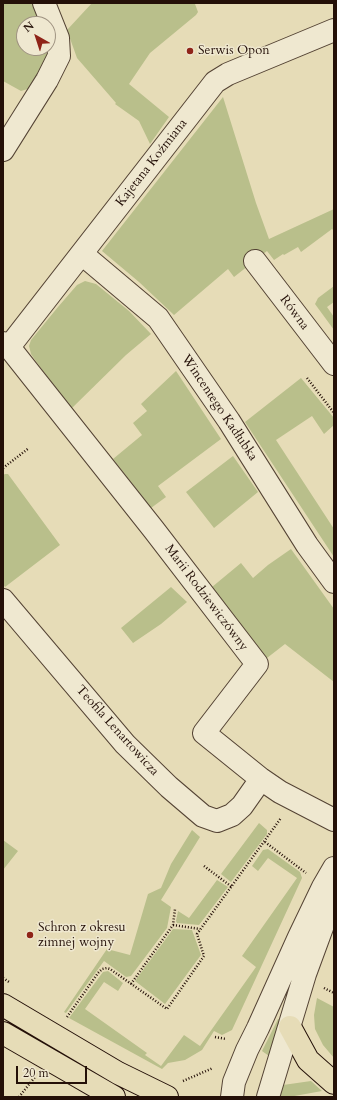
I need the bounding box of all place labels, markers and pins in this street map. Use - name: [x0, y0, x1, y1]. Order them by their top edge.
- place label: Serwis Opon: [198, 43, 270, 59]
- marker: Serwis Opon: [185, 46, 195, 56]
- place label: Schron z okresu zimnej wojny: [38, 920, 126, 951]
- marker: Schron z okresu zimnej wojny: [25, 930, 35, 940]

